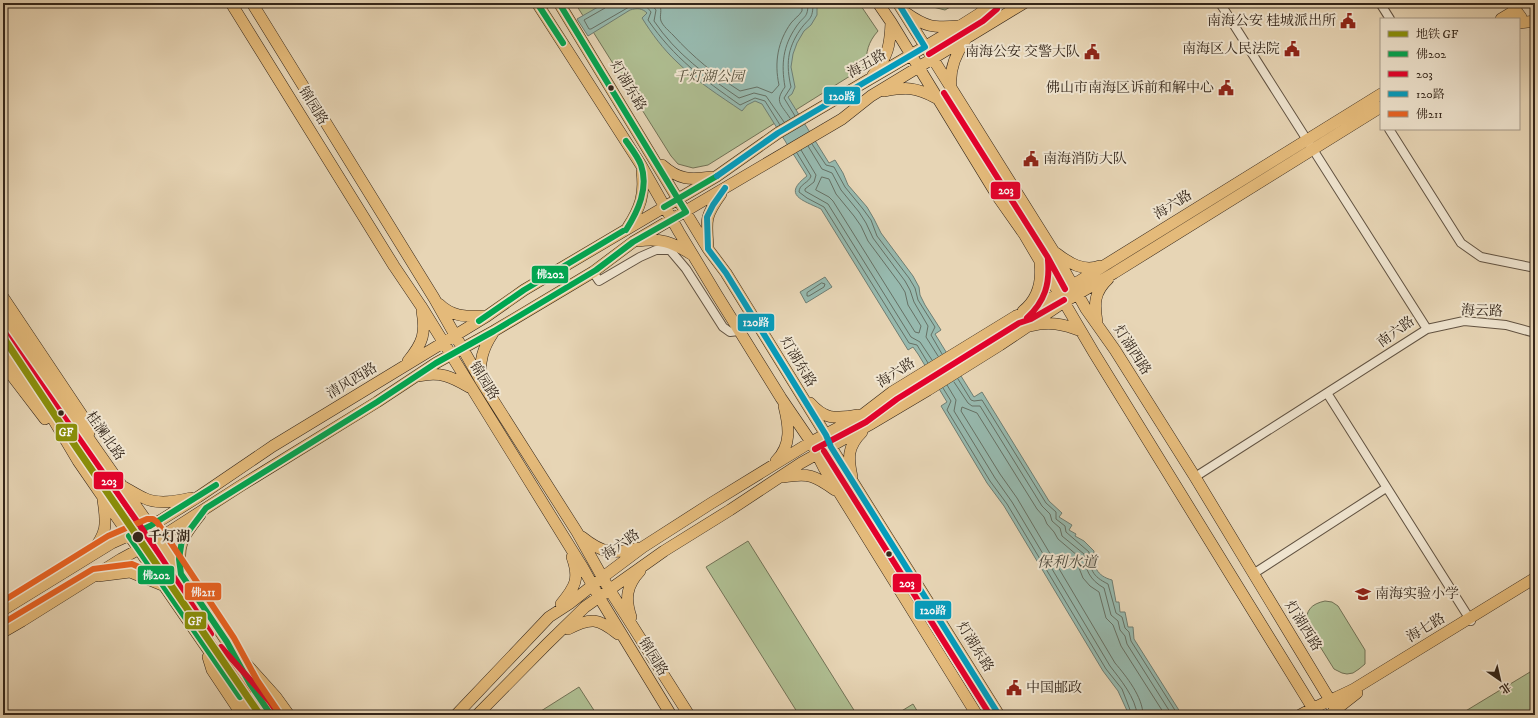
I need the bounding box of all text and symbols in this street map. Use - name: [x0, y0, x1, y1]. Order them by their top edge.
- place label: 南海公安 桂城派出所: [1207, 12, 1336, 30]
- public building icon: 南海公安 桂城派出所: [1339, 12, 1357, 30]
- legend: [1380, 18, 1520, 130]
- text: 地铁 GF: [1416, 27, 1459, 42]
- place label: 南海区人民法院: [1182, 40, 1280, 58]
- public building icon: 南海区人民法院: [1283, 40, 1301, 58]
- place label: 南海公安 交警大队: [965, 43, 1080, 61]
- public building icon: 南海公安 交警大队: [1083, 43, 1101, 61]
- street label: 海五路: [844, 46, 890, 82]
- text: 佛202: [1416, 47, 1446, 62]
- street label: 灯湖东路: [606, 57, 650, 115]
- text: 203: [1416, 67, 1433, 82]
- park label: 千灯湖公园: [674, 68, 746, 86]
- place label: 佛山市南海区诉前和解中心: [1046, 79, 1214, 97]
- public building icon: 佛山市南海区诉前和解中心: [1217, 79, 1235, 97]
- street label: 锦园路: [294, 83, 332, 129]
- unlabelled marker: [606, 83, 616, 93]
- line badge: 120路: [823, 86, 861, 105]
- text: 120路: [1416, 87, 1445, 102]
- text: 120路: [829, 90, 855, 104]
- text: 佛211: [1416, 107, 1443, 122]
- public building icon: 南海消防大队: [1022, 150, 1040, 168]
- place label: 南海消防大队: [1043, 150, 1127, 168]
- line badge: 203: [990, 181, 1021, 200]
- text: 203: [998, 184, 1014, 198]
- street label: 海六路: [1150, 186, 1196, 224]
- line badge: 佛202: [531, 265, 569, 284]
- text: 佛202: [536, 268, 564, 282]
- street label: 海云路: [1461, 301, 1503, 321]
- street label: 南六路: [1374, 312, 1418, 352]
- line badge: 120路: [737, 313, 775, 332]
- text: 120路: [743, 316, 769, 330]
- street label: 灯湖西路: [1109, 322, 1155, 378]
- street label: 灯湖东路: [776, 333, 820, 391]
- street label: 海六路: [873, 354, 919, 392]
- street label: 锦园路: [465, 358, 503, 404]
- street label: 清风西路: [323, 359, 381, 403]
- unlabelled marker: [56, 408, 66, 418]
- street label: 桂澜北路: [82, 408, 128, 464]
- line badge: GF: [55, 423, 78, 442]
- text: GF: [59, 426, 73, 440]
- line badge: 203: [93, 471, 124, 490]
- text: 203: [101, 475, 117, 489]
- street label: 海六路: [599, 526, 643, 564]
- place label: 千灯湖: [148, 528, 190, 546]
- marker: 千灯湖: [131, 530, 145, 544]
- unlabelled marker: [884, 549, 894, 559]
- water label: 保利水道: [1037, 553, 1099, 572]
- line badge: 佛202: [137, 565, 175, 585]
- text: 佛202: [142, 569, 170, 583]
- line badge: 203: [892, 573, 922, 593]
- text: 203: [899, 577, 915, 591]
- line badge: 佛211: [184, 582, 222, 601]
- school or university icon: 南海实验小学: [1354, 585, 1372, 603]
- place label: 南海实验小学: [1375, 585, 1459, 603]
- text: 佛211: [191, 586, 215, 600]
- street label: 灯湖西路: [1281, 597, 1325, 655]
- line badge: 120路: [914, 600, 952, 620]
- text: 120路: [920, 604, 946, 618]
- street label: 海七路: [1403, 609, 1449, 647]
- line badge: GF: [184, 611, 207, 630]
- text: GF: [188, 615, 202, 629]
- street label: 灯湖东路: [953, 618, 997, 676]
- street label: 锦园路: [634, 634, 672, 680]
- north arrow: [1480, 660, 1520, 700]
- public building icon: 中国邮政: [1005, 679, 1023, 697]
- place label: 中国邮政: [1026, 679, 1082, 697]
- text: 北: [1497, 679, 1514, 696]

